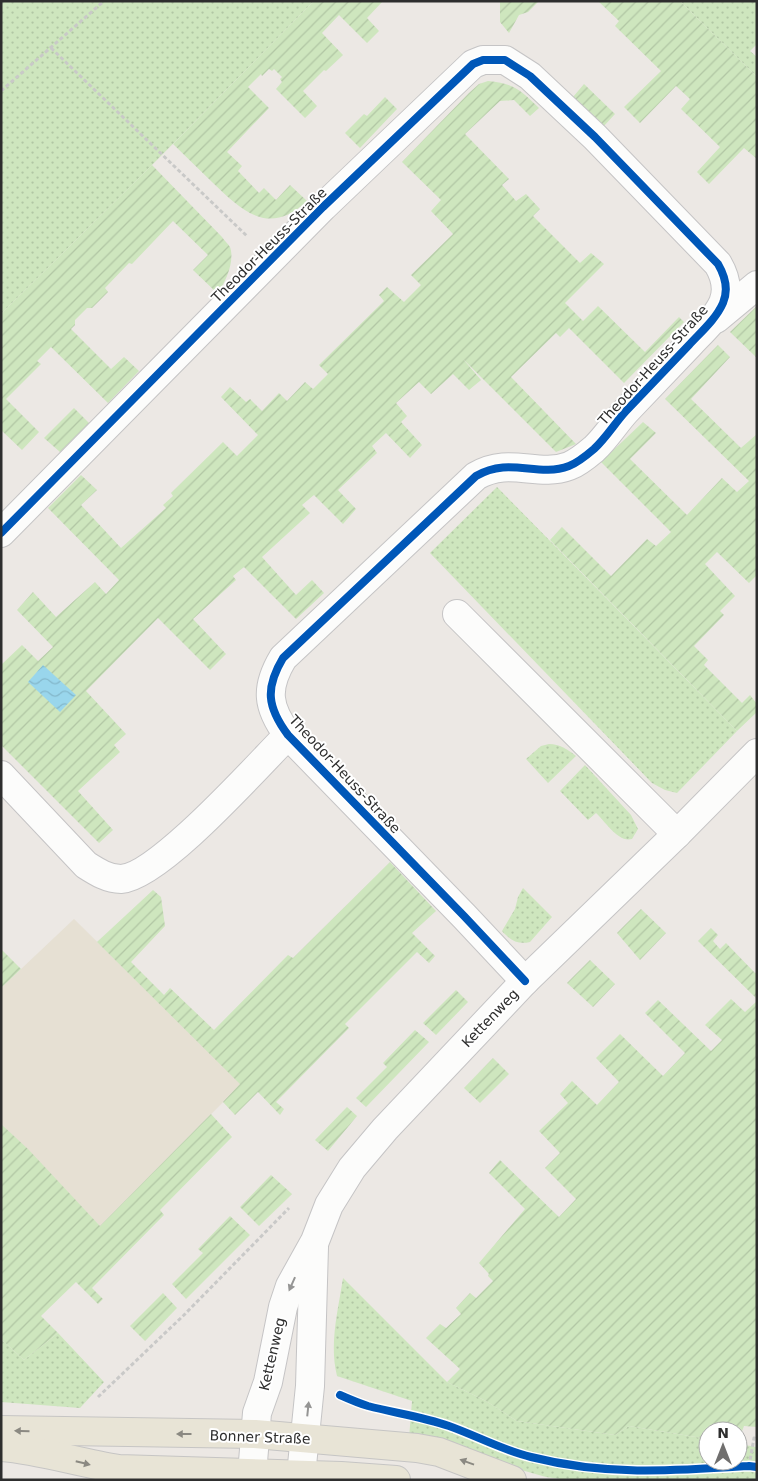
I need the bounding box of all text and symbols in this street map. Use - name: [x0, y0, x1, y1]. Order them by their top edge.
- street label: Theodor-Heuss-Straße: [208, 184, 330, 306]
- street label: Theodor-Heuss-Straße: [594, 302, 711, 429]
- street label: Theodor-Heuss-Straße: [285, 711, 404, 836]
- street label: Kettenweg: [458, 986, 522, 1050]
- one-way arrow: [287, 1277, 295, 1291]
- street label: Kettenweg: [256, 1316, 288, 1392]
- one-way arrow: [304, 1401, 312, 1417]
- north arrow: [698, 1421, 748, 1471]
- text: N: [717, 1425, 729, 1441]
- one-way arrow: [14, 1426, 30, 1434]
- street label: Bonner Straße: [209, 1427, 311, 1447]
- one-way arrow: [176, 1430, 192, 1438]
- one-way arrow: [459, 1458, 474, 1466]
- one-way arrow: [76, 1459, 91, 1467]

